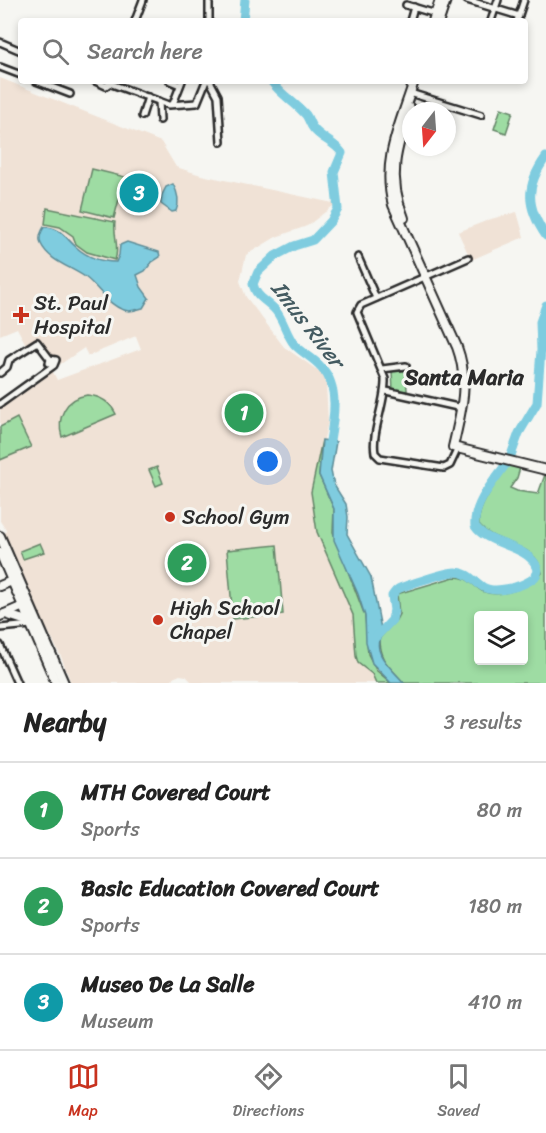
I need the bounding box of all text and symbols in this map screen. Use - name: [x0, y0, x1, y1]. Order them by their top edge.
- search box: [18, 18, 528, 84]
- text: Search here: [87, 32, 203, 71]
- icon: search: [39, 35, 72, 68]
- north arrow: [402, 102, 456, 156]
- pin: 3: [120, 170, 158, 216]
- water label: Imus River: [260, 271, 357, 380]
- place label: St. Paul Hospital: [34, 284, 112, 346]
- marker: St. Paul Hospital: [12, 306, 30, 324]
- district label: Santa Maria: [403, 358, 524, 397]
- pin: 1: [224, 390, 264, 436]
- your location: [253, 447, 282, 476]
- place label: School Gym: [182, 498, 290, 536]
- marker: School Gym: [163, 510, 177, 524]
- pin: 2: [168, 540, 207, 586]
- place label: High School Chapel: [170, 589, 281, 651]
- map controls: [474, 611, 528, 665]
- button: layers: [474, 611, 528, 665]
- marker: High School Chapel: [151, 613, 165, 627]
- text: Nearby: [24, 699, 106, 745]
- text: 3 results: [444, 705, 522, 740]
- text: MTH Covered Court: [81, 773, 271, 812]
- text: 1: [39, 793, 48, 828]
- text: 80 m: [477, 793, 522, 828]
- text: Sports: [81, 812, 140, 847]
- text: Basic Education Covered Court: [81, 869, 379, 908]
- text: 2: [38, 889, 49, 924]
- text: 180 m: [468, 889, 522, 924]
- text: Sports: [81, 908, 140, 943]
- text: Museo De La Salle: [81, 965, 255, 1004]
- text: 3: [38, 985, 49, 1020]
- text: 410 m: [468, 985, 522, 1020]
- text: Museum: [81, 1004, 154, 1039]
- tab: Map: [67, 1060, 100, 1125]
- tab: Directions: [233, 1060, 304, 1125]
- tab: Saved: [437, 1060, 479, 1125]

